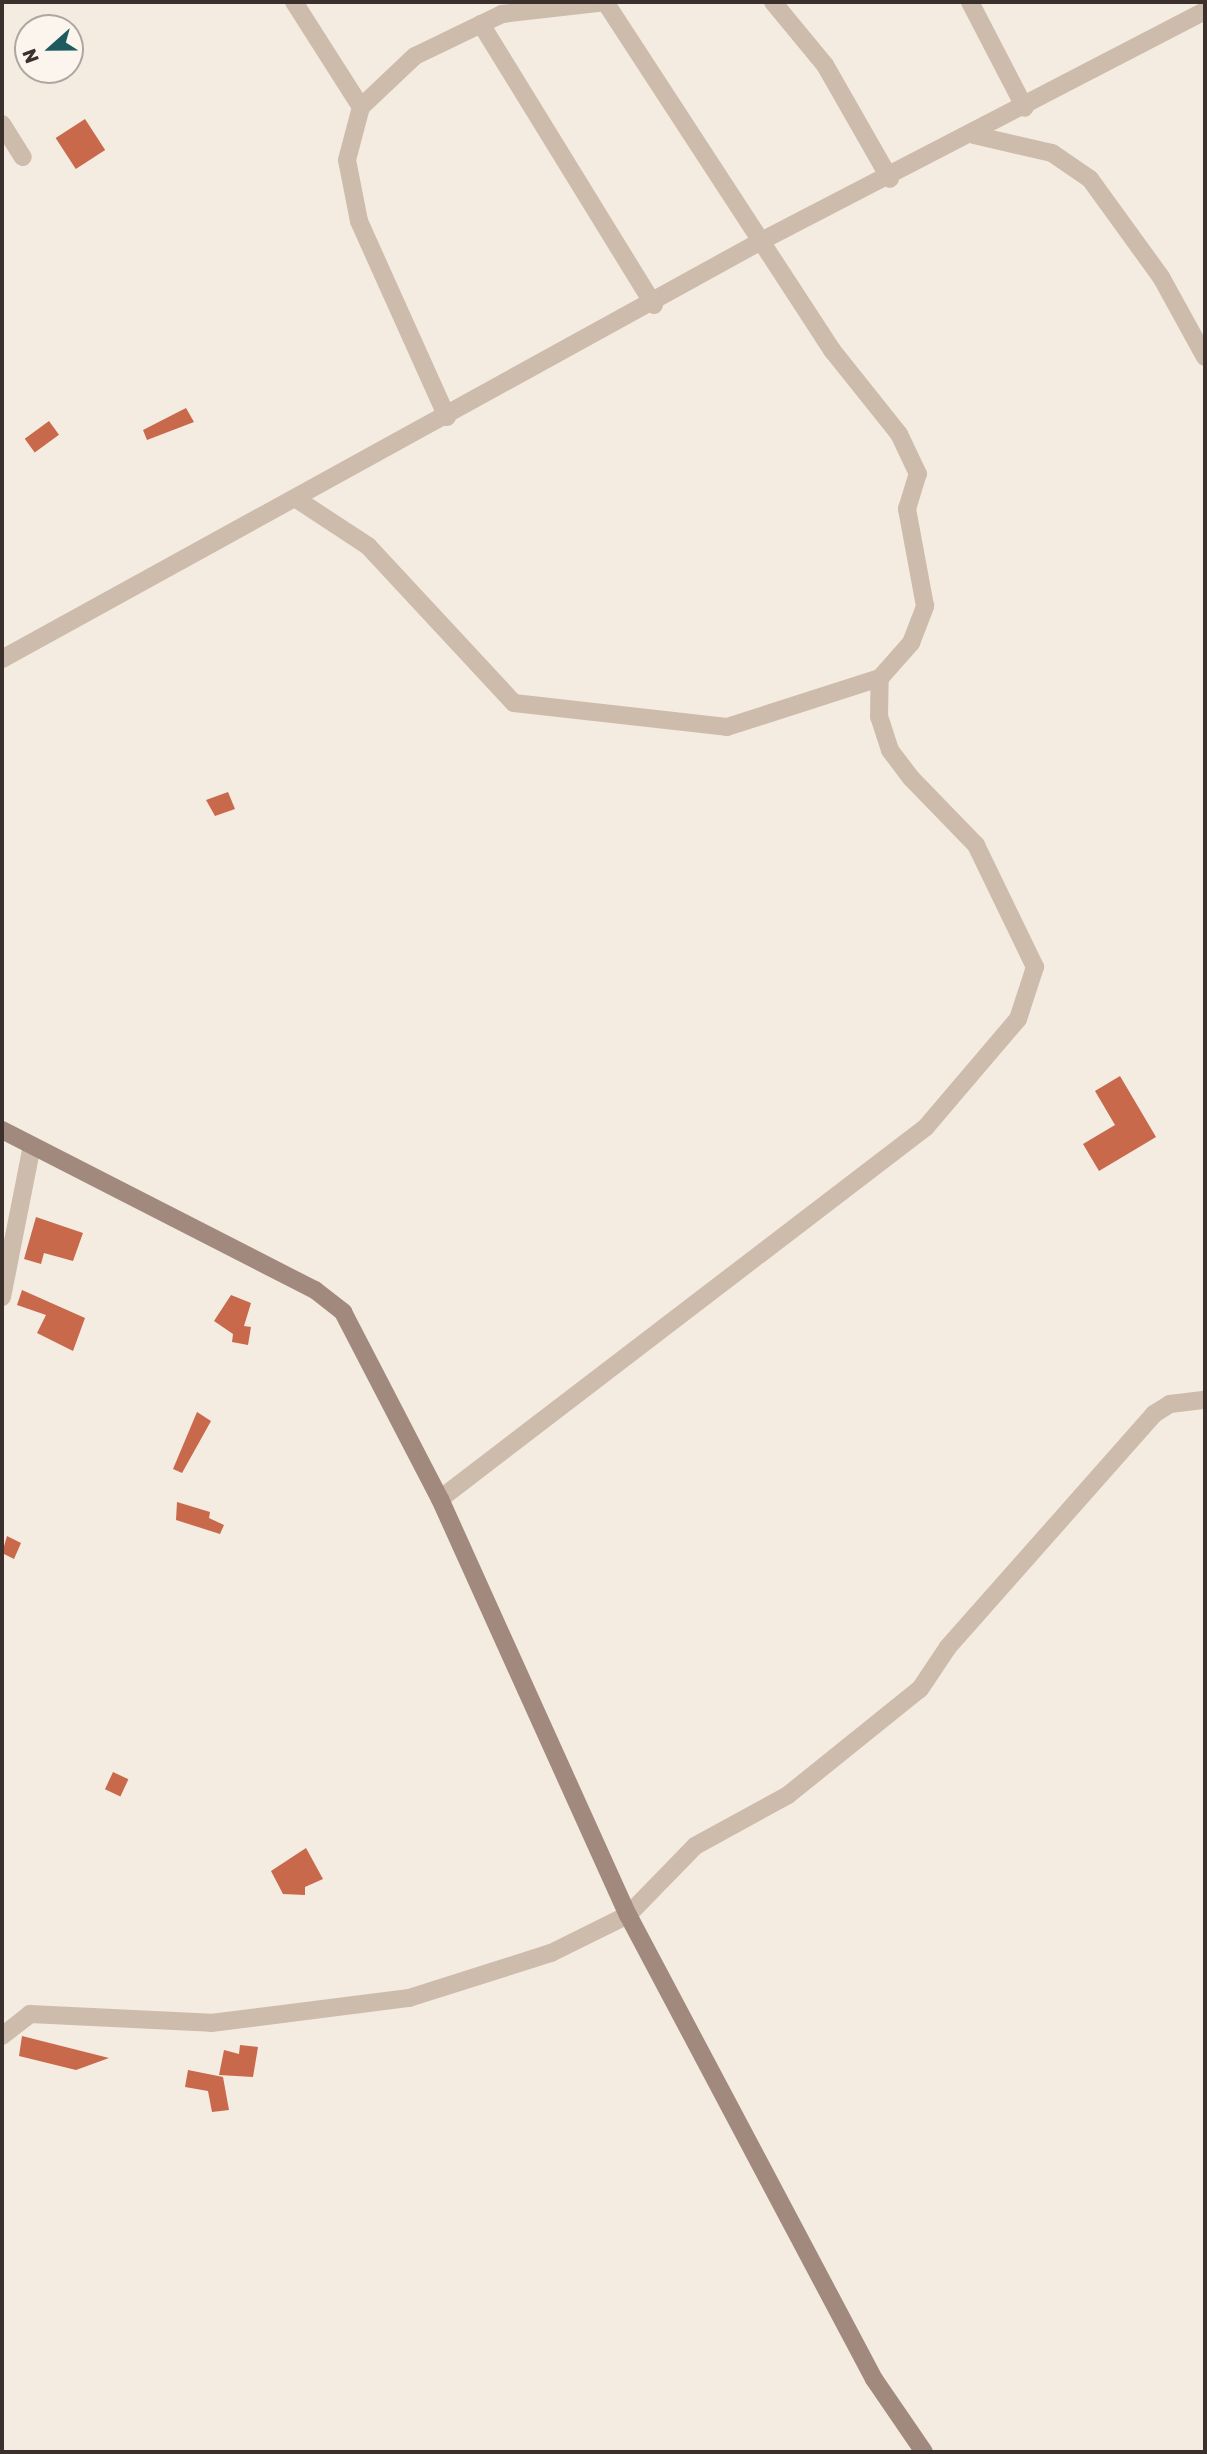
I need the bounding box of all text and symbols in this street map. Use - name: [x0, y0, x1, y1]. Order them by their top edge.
- north arrow: [14, 14, 84, 84]
- text: N: [18, 45, 44, 66]

